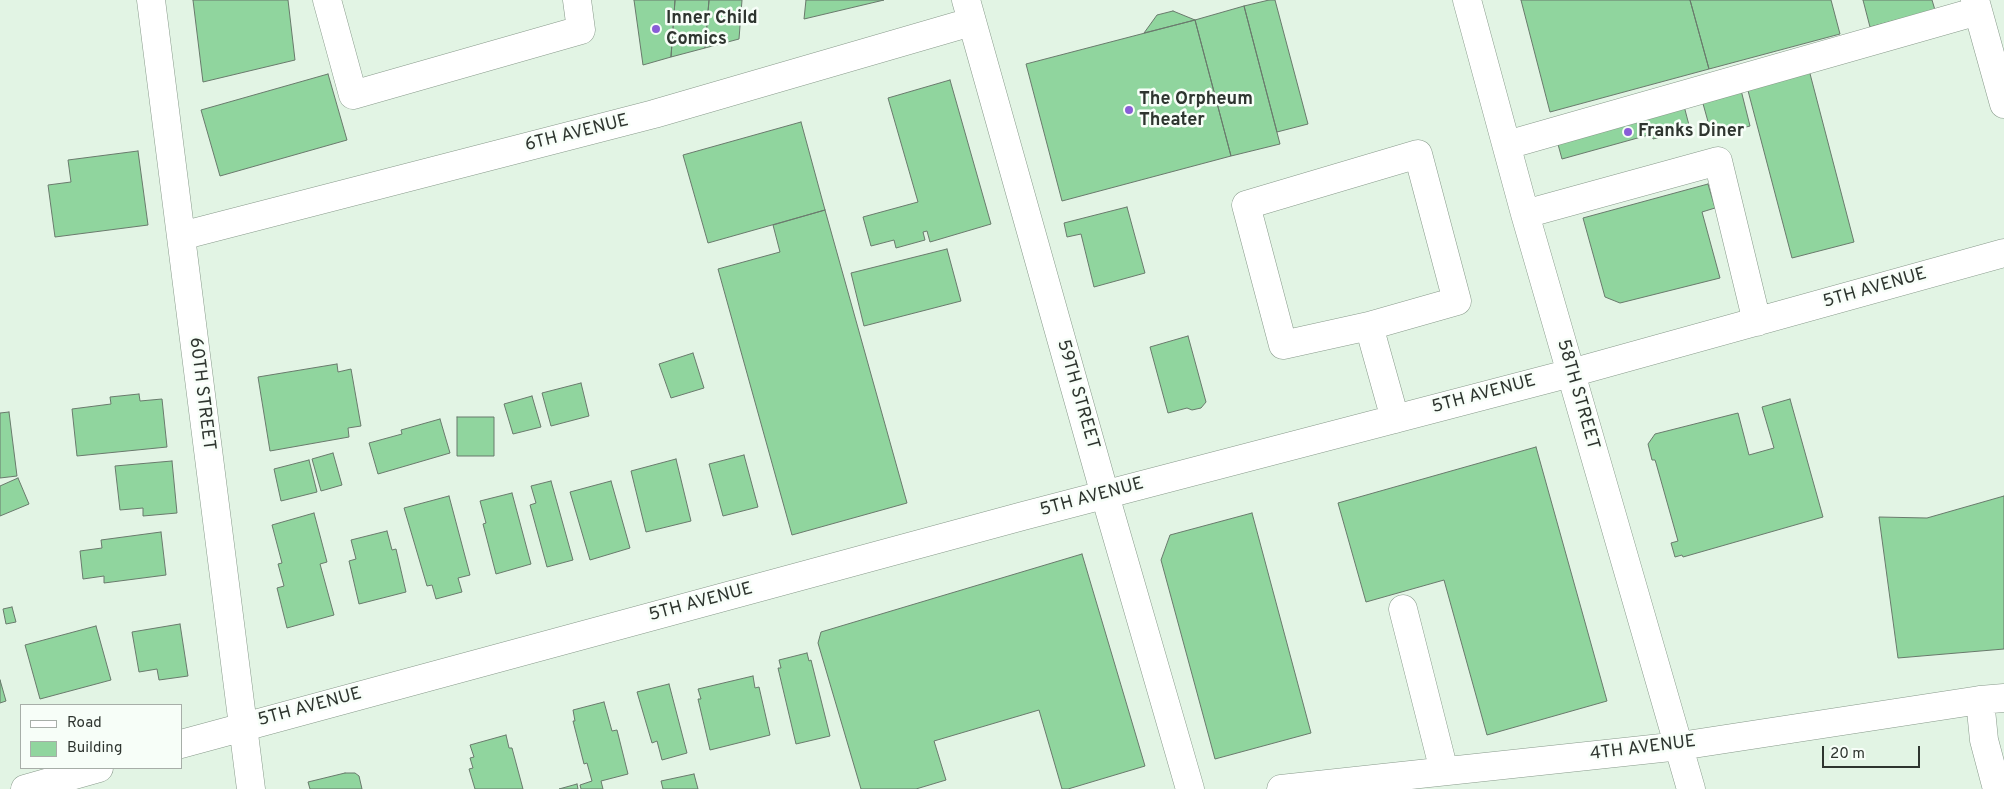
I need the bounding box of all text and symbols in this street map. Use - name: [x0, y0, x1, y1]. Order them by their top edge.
- place label: Inner Child Comics: [666, 8, 758, 50]
- marker: Inner Child Comics: [650, 23, 662, 35]
- place label: The Orpheum Theater: [1139, 89, 1253, 132]
- marker: The Orpheum Theater: [1123, 104, 1135, 116]
- street label: 6TH AVENUE: [523, 111, 631, 157]
- place label: Franks Diner: [1638, 121, 1744, 143]
- marker: Franks Diner: [1622, 126, 1634, 138]
- street label: 5TH AVENUE: [1821, 264, 1929, 314]
- street label: 60TH STREET: [183, 336, 219, 452]
- street label: 58TH STREET: [1551, 337, 1603, 453]
- street label: 59TH STREET: [1051, 338, 1103, 452]
- street label: 5TH AVENUE: [1430, 371, 1538, 419]
- street label: 5TH AVENUE: [1038, 474, 1146, 522]
- street label: 5TH AVENUE: [647, 579, 755, 627]
- street label: 5TH AVENUE: [256, 684, 364, 732]
- legend: [20, 704, 182, 769]
- text: Road: [67, 714, 102, 733]
- street label: 4TH AVENUE: [1589, 732, 1697, 766]
- scale bar: [1824, 736, 1922, 768]
- text: Building: [67, 739, 122, 758]
- text: 20 m: [1830, 745, 1865, 764]

